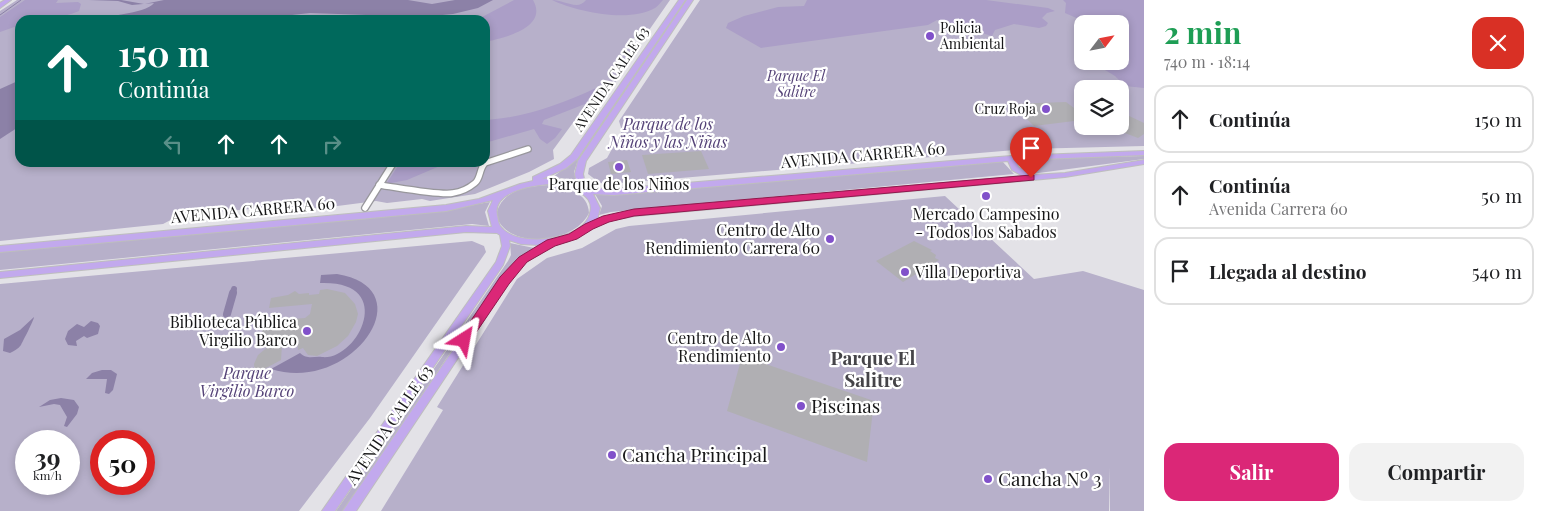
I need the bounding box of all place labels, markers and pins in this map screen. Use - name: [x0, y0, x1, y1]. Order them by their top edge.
- place label: Policia Ambiental: [939, 18, 1005, 53]
- marker: Policia Ambiental: [924, 30, 936, 42]
- place label: Cruz Roja: [974, 99, 1036, 118]
- marker: Cruz Roja: [1040, 103, 1052, 115]
- pin: [1010, 127, 1052, 178]
- marker: Parque de los Niños: [613, 161, 625, 173]
- place label: Parque de los Niños: [549, 173, 689, 194]
- marker: Mercado Campesino - Todos los Sabados: [980, 190, 992, 202]
- place label: Mercado Campesino - Todos los Sabados: [912, 203, 1060, 242]
- place label: Centro de Alto Rendimiento Carrera 60: [645, 219, 820, 258]
- marker: Centro de Alto Rendimiento Carrera 60: [824, 233, 836, 245]
- place label: Villa Deportiva: [914, 261, 1021, 282]
- marker: Villa Deportiva: [899, 266, 911, 278]
- place label: Biblioteca Pública Virgilio Barco: [170, 311, 297, 350]
- marker: Biblioteca Pública Virgilio Barco: [301, 325, 313, 337]
- place label: Centro de Alto Rendimiento: [667, 327, 771, 366]
- marker: Centro de Alto Rendimiento: [775, 341, 787, 353]
- place label: Piscinas: [811, 392, 880, 418]
- marker: Piscinas: [795, 400, 807, 412]
- place label: Cancha Principal: [622, 441, 768, 467]
- marker: Cancha Principal: [606, 449, 618, 461]
- place label: Cancha Nº 3: [998, 465, 1102, 491]
- marker: Cancha Nº 3: [982, 473, 994, 485]

